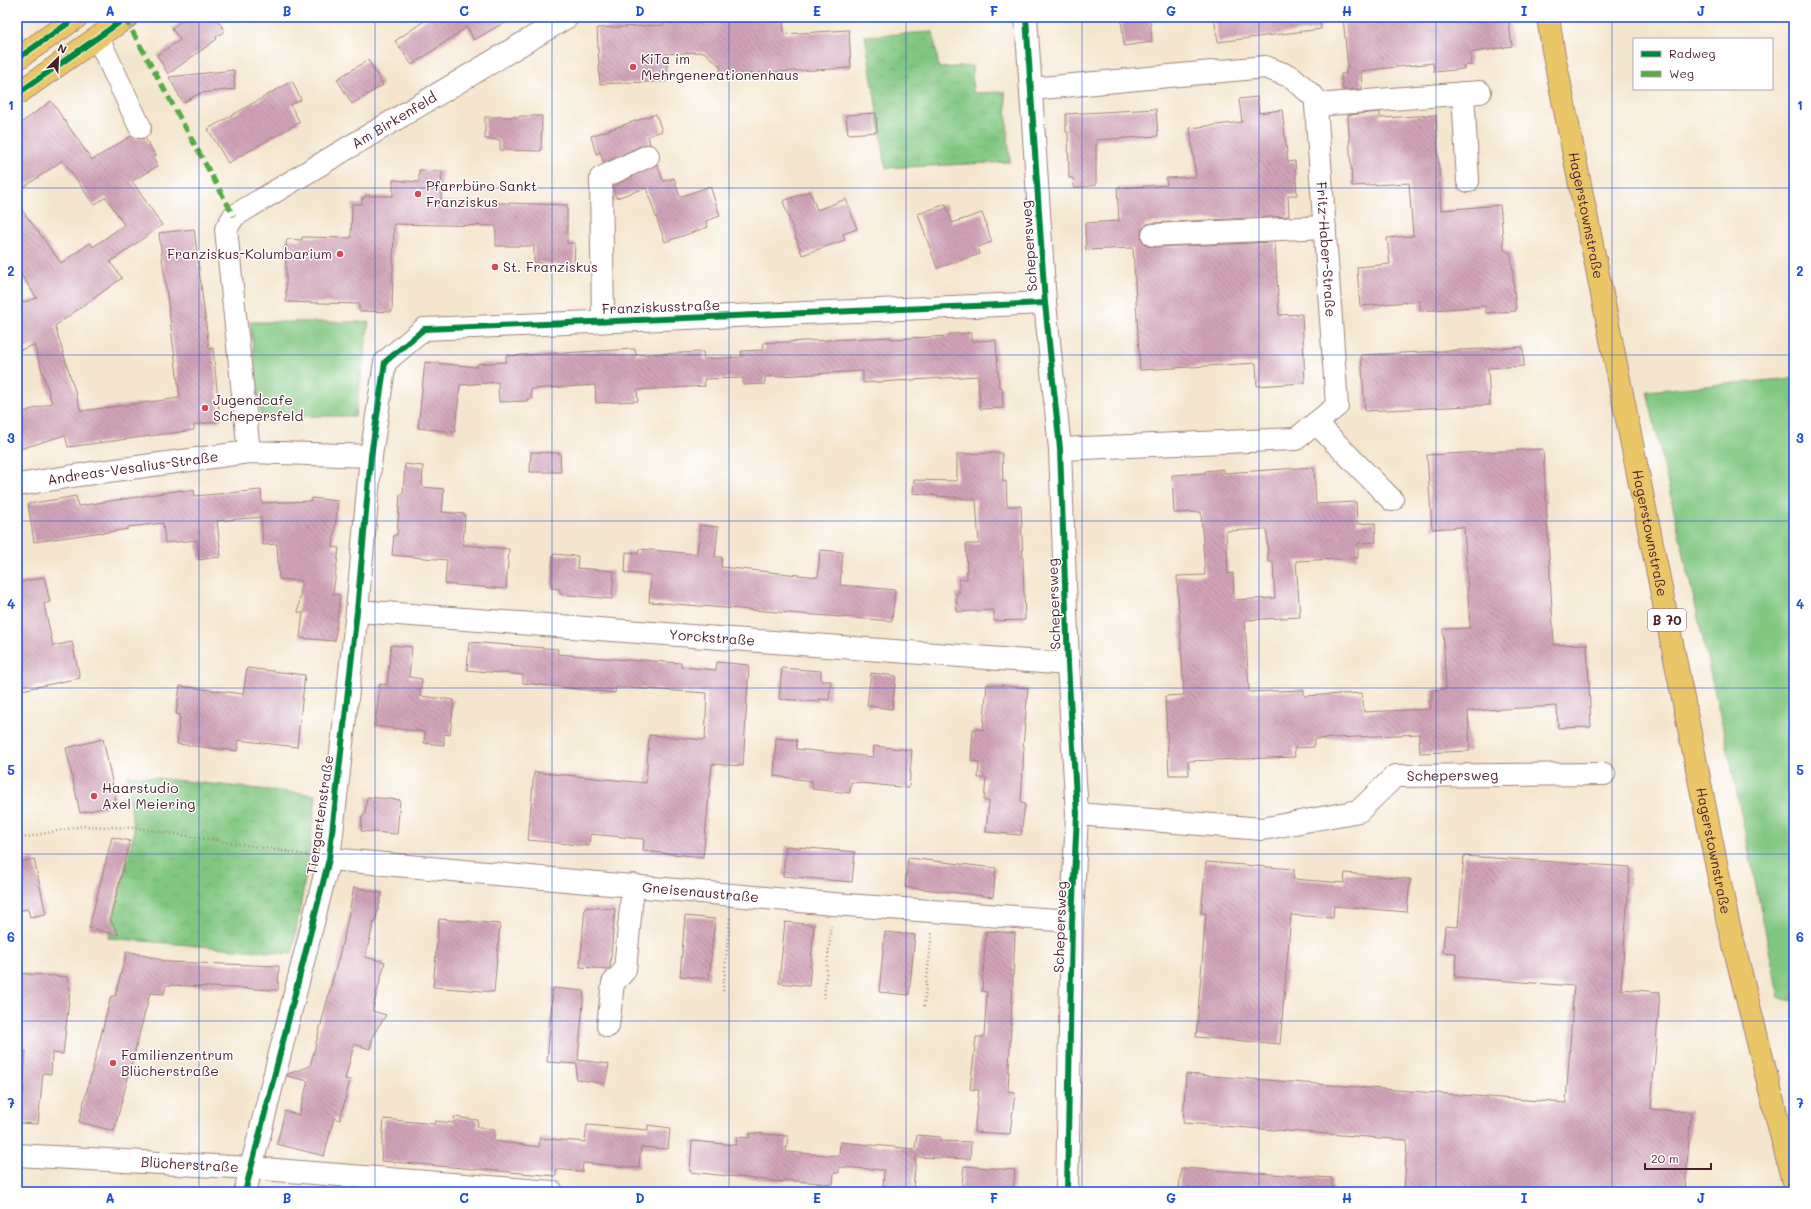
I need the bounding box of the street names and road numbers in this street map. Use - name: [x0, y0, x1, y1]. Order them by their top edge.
- street label: Am Birkenfeld: [348, 87, 440, 153]
- street label: Hagerstownstraße: [1565, 150, 1609, 280]
- street label: Fritz-Haber-Straße: [1312, 181, 1341, 318]
- street label: Schepersweg: [1016, 200, 1041, 292]
- street label: Franziskusstraße: [602, 295, 720, 318]
- street label: Andreas-Vesalius-Straße: [46, 446, 219, 489]
- street label: Hagerstownstraße: [1628, 468, 1672, 598]
- street label: Schepersweg: [1042, 558, 1065, 650]
- road number: B 70: [1648, 609, 1686, 631]
- street label: Yorckstraße: [668, 624, 756, 650]
- street label: Tiergartenstraße: [302, 754, 337, 876]
- street label: Schepersweg: [1407, 765, 1498, 785]
- street label: Hagerstownstraße: [1692, 786, 1736, 916]
- street label: Gneisenaustraße: [641, 877, 760, 906]
- street label: Schepersweg: [1048, 881, 1071, 973]
- street label: Blücherstraße: [140, 1152, 239, 1176]

